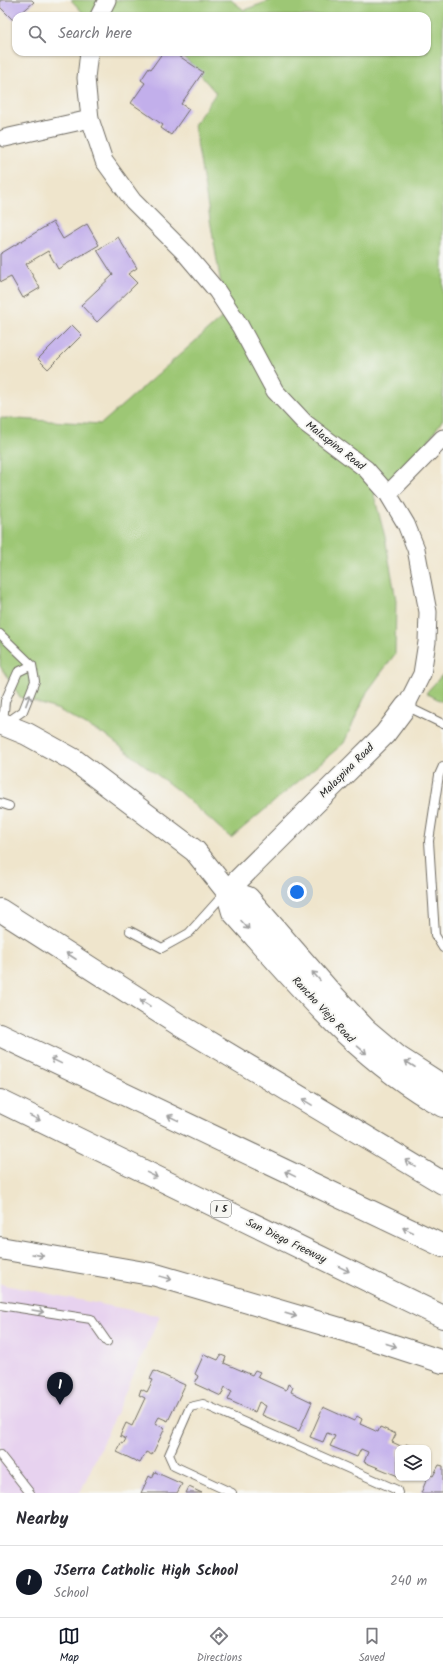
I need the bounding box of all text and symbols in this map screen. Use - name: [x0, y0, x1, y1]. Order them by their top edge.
- search box: [12, 12, 431, 56]
- text: Search here: [58, 22, 132, 46]
- icon: search: [26, 23, 48, 45]
- street label: Malaspina Road: [301, 417, 369, 475]
- one-way arrow: [24, 694, 32, 706]
- street label: Malaspina Road: [315, 739, 379, 803]
- your location: [287, 882, 307, 902]
- one-way arrow: [240, 920, 249, 930]
- one-way arrow: [65, 951, 77, 959]
- one-way arrow: [311, 971, 320, 981]
- street label: Rancho Viejo Road: [287, 973, 359, 1048]
- one-way arrow: [140, 999, 151, 1007]
- one-way arrow: [357, 1046, 368, 1055]
- one-way arrow: [50, 1057, 62, 1064]
- one-way arrow: [404, 1060, 416, 1068]
- one-way arrow: [301, 1097, 313, 1105]
- one-way arrow: [167, 1114, 179, 1121]
- one-way arrow: [29, 1115, 41, 1122]
- one-way arrow: [404, 1159, 416, 1167]
- one-way arrow: [284, 1170, 296, 1177]
- one-way arrow: [146, 1172, 158, 1179]
- road number: I 5: [211, 1201, 231, 1217]
- street label: San Diego Freeway: [243, 1214, 330, 1269]
- one-way arrow: [402, 1226, 414, 1233]
- one-way arrow: [32, 1251, 45, 1259]
- one-way arrow: [338, 1266, 350, 1273]
- one-way arrow: [160, 1275, 173, 1282]
- one-way arrow: [32, 1307, 45, 1315]
- one-way arrow: [284, 1312, 297, 1319]
- one-way arrow: [385, 1342, 398, 1349]
- pin: 1: [47, 1372, 73, 1405]
- map controls: [395, 1445, 431, 1481]
- button: layers: [395, 1445, 431, 1481]
- text: Nearby: [16, 1506, 68, 1533]
- text: JSerra Catholic High School: [54, 1559, 238, 1583]
- text: 1: [27, 1571, 31, 1592]
- text: 240 m: [390, 1571, 427, 1592]
- text: School: [54, 1583, 89, 1604]
- tab: Map: [58, 1625, 80, 1667]
- tab: Directions: [197, 1625, 242, 1667]
- tab: Saved: [359, 1625, 385, 1667]

